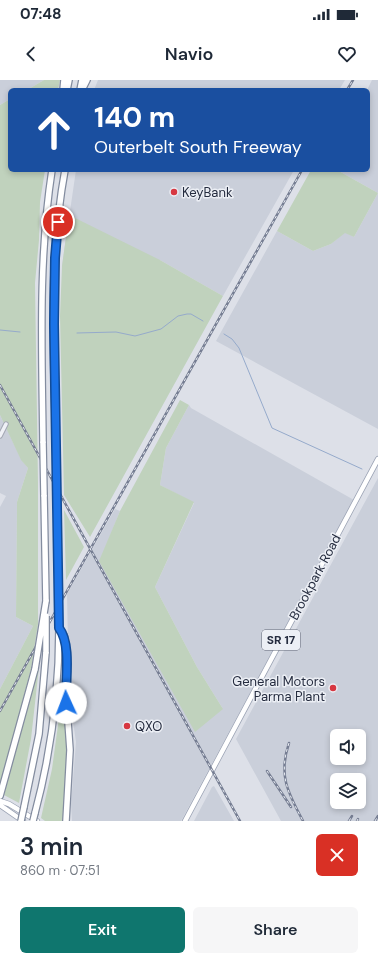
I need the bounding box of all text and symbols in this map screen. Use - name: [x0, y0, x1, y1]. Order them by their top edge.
- text: 07:48: [20, 4, 62, 24]
- text: Navio: [165, 42, 213, 66]
- icon: back: [20, 43, 42, 65]
- icon: heart: [336, 43, 358, 65]
- text: 140 m: [94, 99, 175, 136]
- icon: ahead: [28, 104, 80, 156]
- text: Outerbelt South Freeway: [94, 135, 302, 159]
- place label: KeyBank: [182, 184, 233, 201]
- marker: KeyBank: [169, 187, 179, 197]
- pin: [41, 205, 75, 239]
- icon: arrive: [47, 211, 69, 233]
- street label: Brookpark Road: [285, 531, 345, 623]
- road number: SR 17: [262, 630, 300, 650]
- place label: General Motors Parma Plant: [232, 673, 325, 705]
- position arrow: [45, 682, 87, 724]
- marker: General Motors Parma Plant: [328, 683, 338, 693]
- place label: QXO: [135, 718, 162, 735]
- marker: QXO: [122, 721, 132, 731]
- map controls: [330, 729, 366, 809]
- button: sound: [330, 729, 366, 765]
- button: layers: [330, 773, 366, 809]
- text: 3 min: [20, 831, 83, 862]
- button: close: [316, 834, 358, 876]
- text: 860 m · 07:51: [20, 862, 100, 879]
- button: Exit: [20, 907, 185, 953]
- button: Share: [193, 907, 358, 953]

